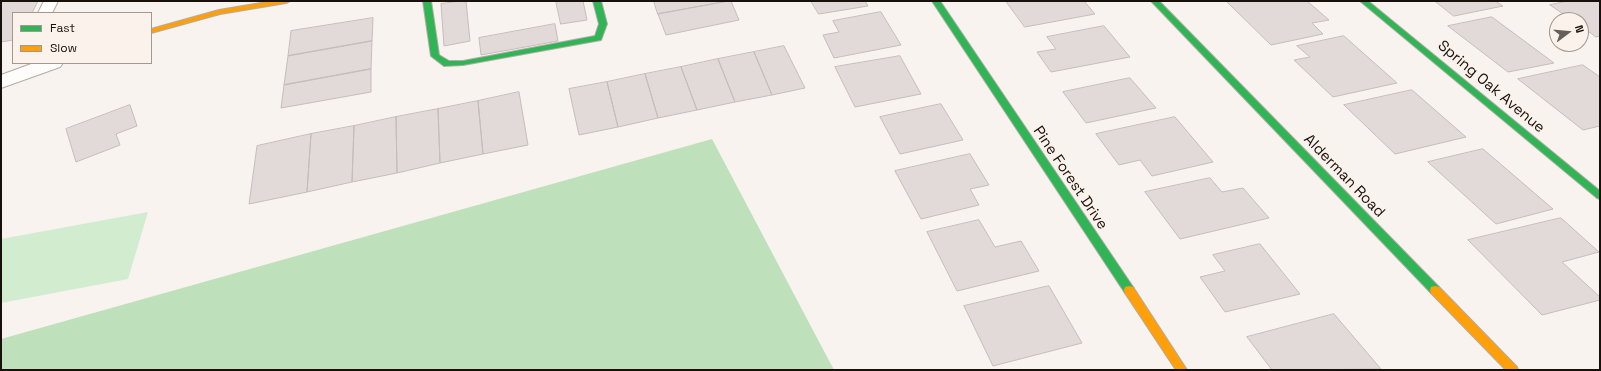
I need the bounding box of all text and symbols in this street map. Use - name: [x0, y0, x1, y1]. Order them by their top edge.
- legend: [12, 12, 152, 64]
- north arrow: [1549, 12, 1589, 52]
- text: Fast: [50, 20, 75, 36]
- text: N: [1572, 23, 1587, 34]
- street label: Spring Oak Avenue: [1434, 37, 1548, 137]
- text: Slow: [50, 40, 77, 56]
- street label: Pine Forest Drive: [1029, 123, 1111, 233]
- street label: Alderman Road: [1300, 131, 1388, 221]

